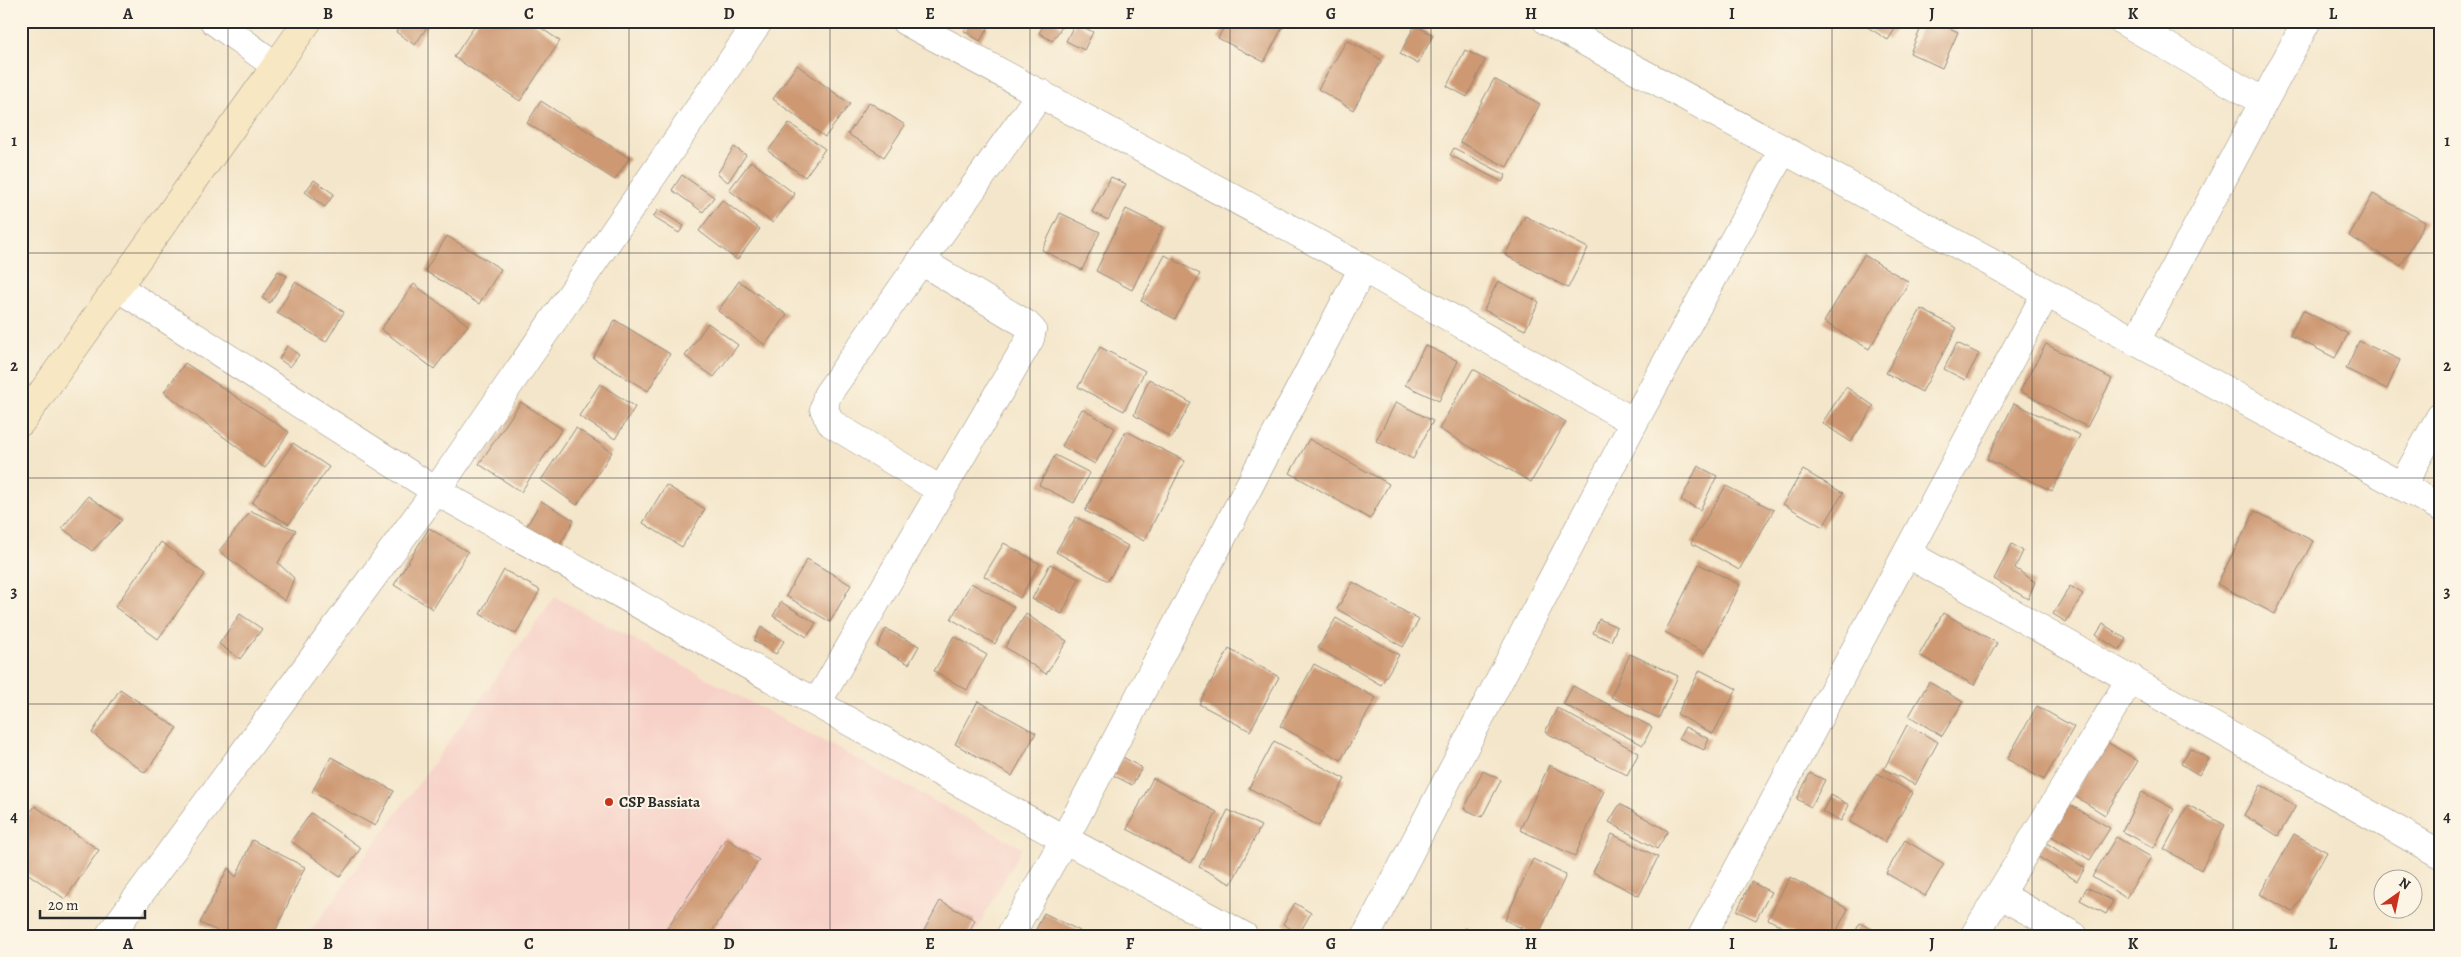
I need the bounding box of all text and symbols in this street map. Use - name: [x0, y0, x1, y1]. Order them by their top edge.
- text: A: [122, 3, 134, 25]
- text: B: [323, 3, 333, 25]
- text: C: [524, 3, 534, 25]
- text: D: [723, 3, 735, 25]
- text: E: [925, 3, 935, 25]
- text: F: [1126, 3, 1135, 25]
- text: G: [1326, 3, 1336, 25]
- text: H: [1525, 3, 1537, 25]
- text: I: [1729, 3, 1735, 25]
- text: J: [1929, 3, 1935, 25]
- text: K: [2128, 3, 2139, 25]
- text: L: [2329, 3, 2338, 25]
- text: 1: [11, 130, 17, 152]
- text: 1: [2444, 130, 2450, 152]
- text: 2: [10, 355, 18, 377]
- text: 2: [2443, 355, 2451, 377]
- text: 3: [11, 581, 18, 603]
- text: 3: [2444, 581, 2451, 603]
- place label: CSP Bassiata: [619, 792, 701, 812]
- marker: CSP Bassiata: [603, 796, 615, 808]
- text: 4: [10, 806, 18, 828]
- text: 4: [2443, 806, 2451, 828]
- north arrow: [2374, 870, 2424, 920]
- text: N: [2395, 873, 2414, 894]
- scale bar: [40, 887, 145, 919]
- text: 20 m: [48, 895, 79, 915]
- text: A: [122, 933, 134, 955]
- text: B: [323, 933, 333, 955]
- text: C: [524, 933, 534, 955]
- text: D: [723, 933, 735, 955]
- text: E: [925, 933, 935, 955]
- text: F: [1126, 933, 1135, 955]
- text: G: [1326, 933, 1336, 955]
- text: H: [1525, 933, 1537, 955]
- text: I: [1729, 933, 1735, 955]
- text: J: [1929, 933, 1935, 955]
- text: K: [2128, 933, 2139, 955]
- text: L: [2329, 933, 2338, 955]

